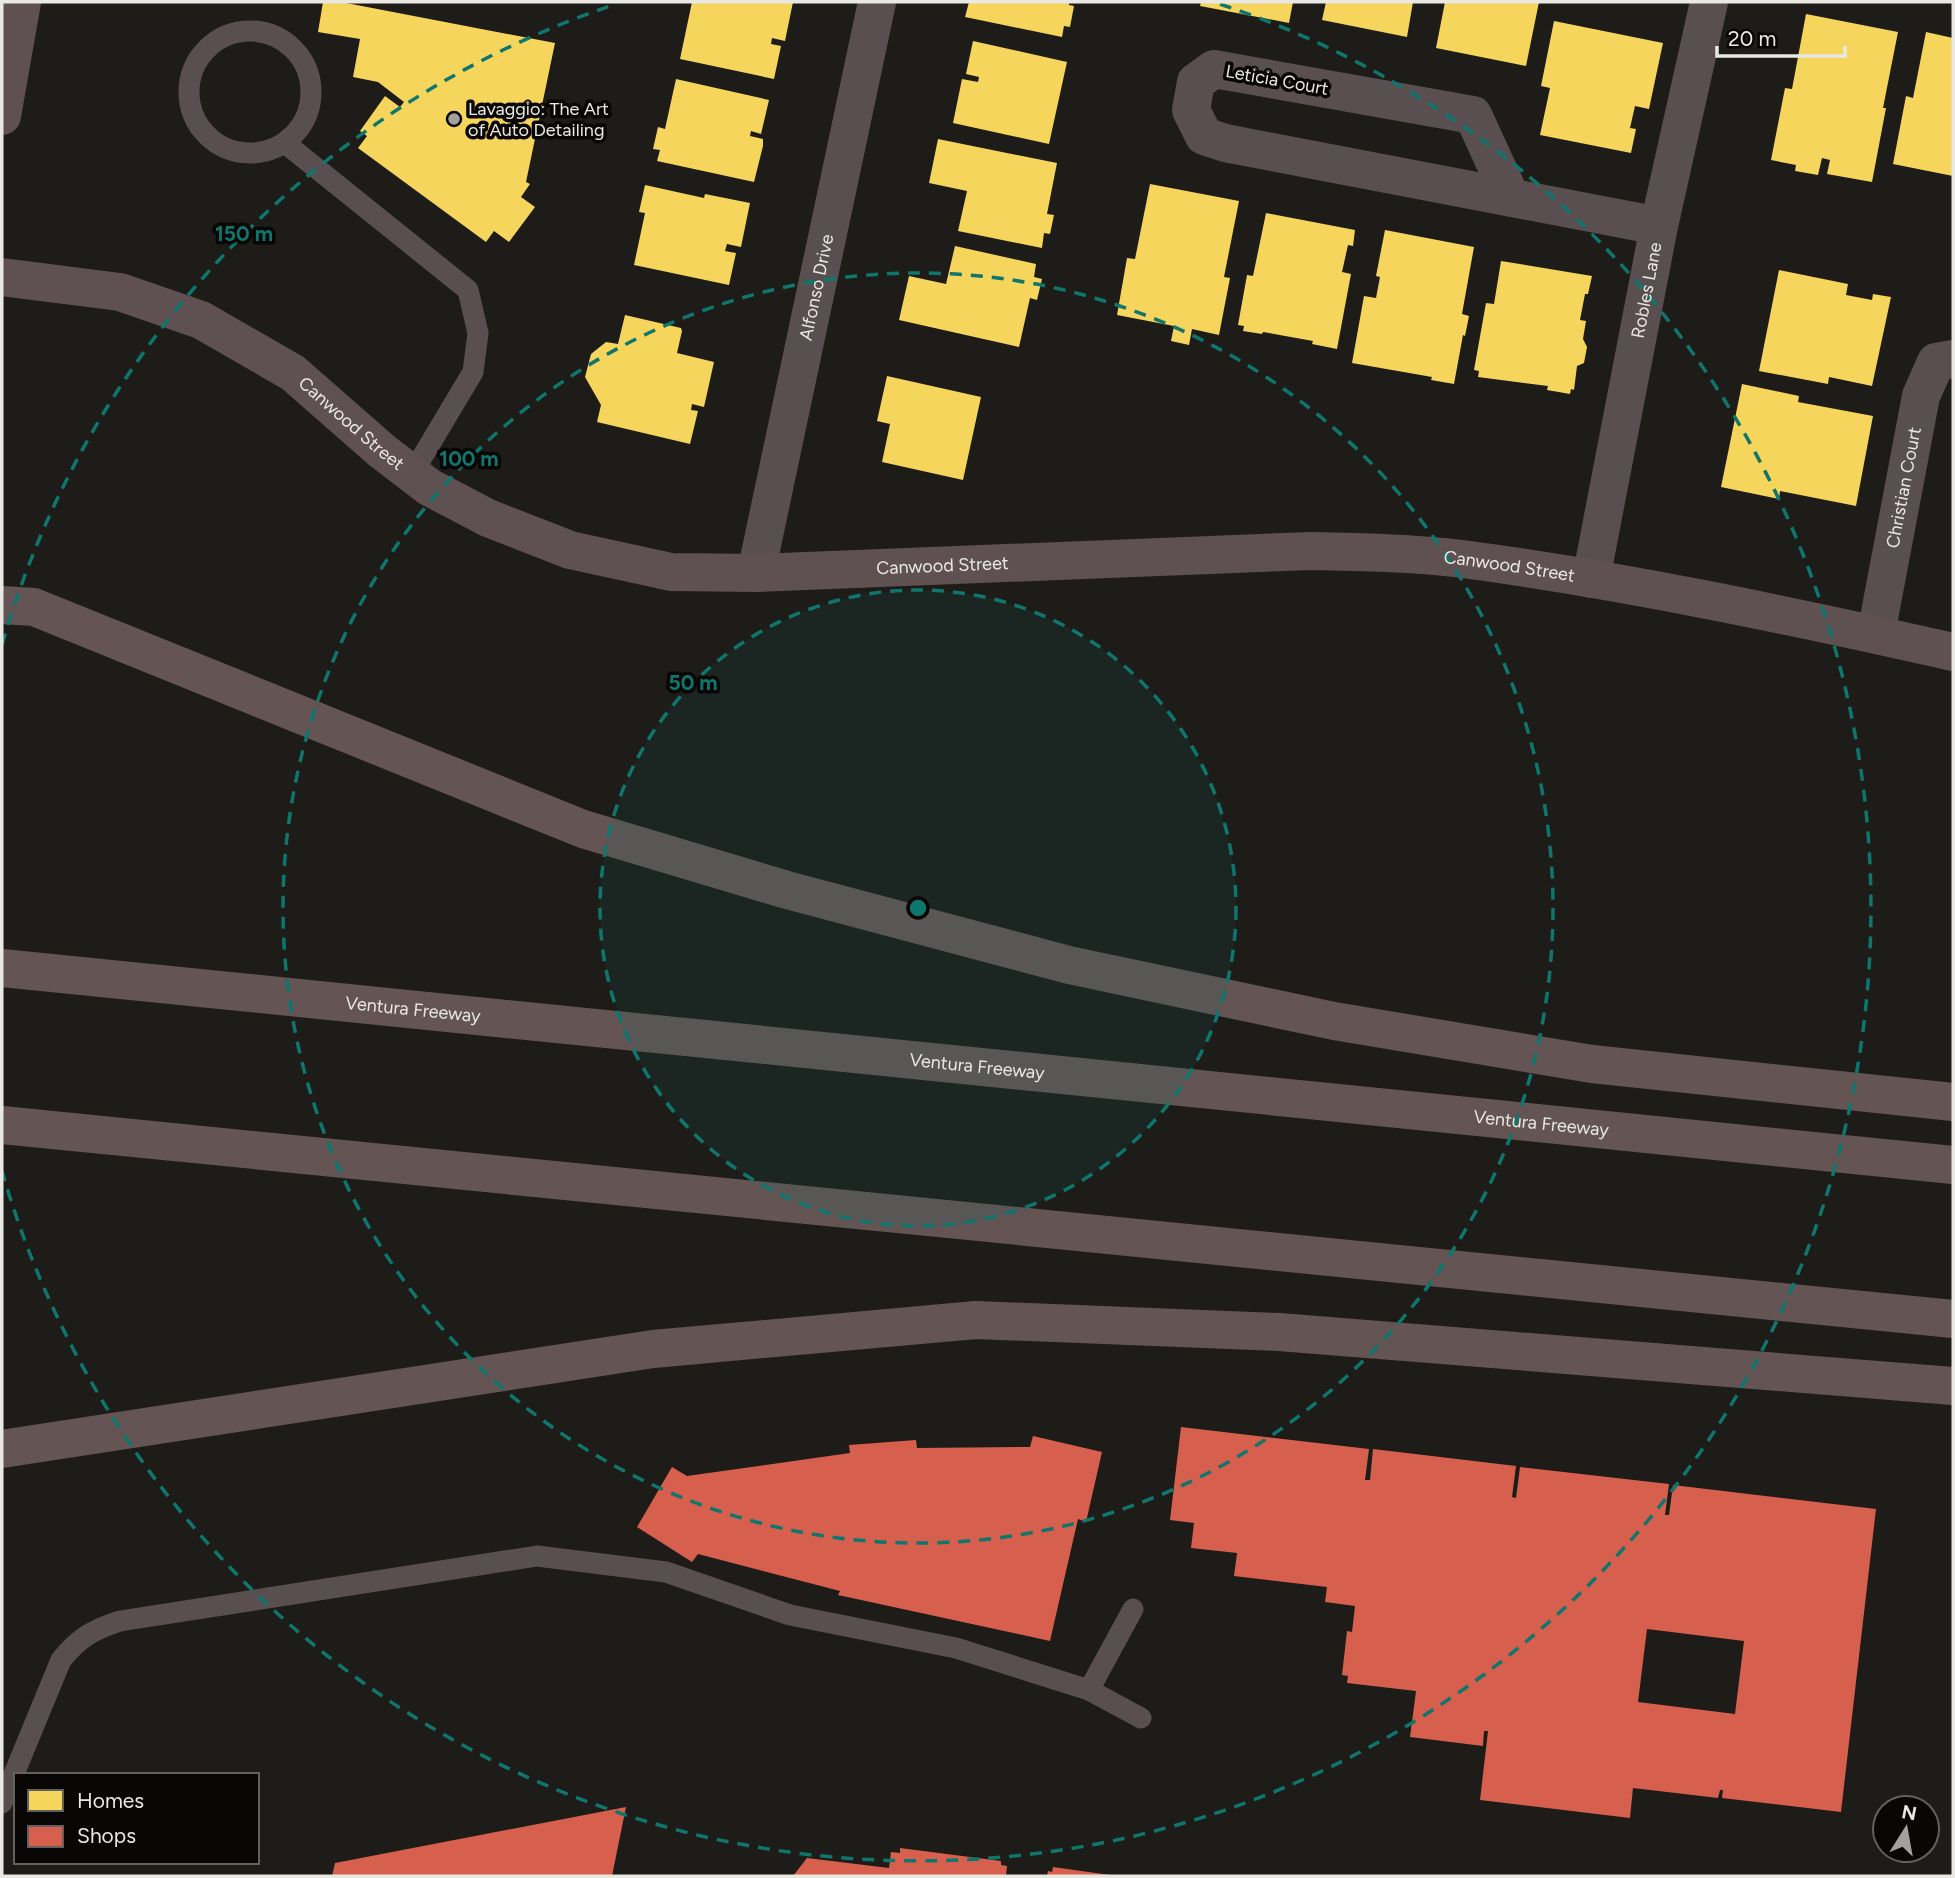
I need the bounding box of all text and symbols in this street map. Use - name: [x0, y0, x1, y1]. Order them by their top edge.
- scale bar: [1717, 14, 1845, 58]
- text: 20 m: [1728, 26, 1776, 51]
- street label: Leticia Court: [1224, 60, 1330, 100]
- place label: Lavaggio: The Art of Auto Detailing: [468, 98, 609, 141]
- marker: Lavaggio: The Art of Auto Detailing: [446, 111, 462, 127]
- text: 150 m: [215, 221, 273, 246]
- street label: Alfonso Drive: [795, 232, 839, 343]
- street label: Robles Lane: [1627, 240, 1667, 340]
- street label: Canwood Street: [294, 372, 409, 475]
- street label: Christian Court: [1881, 425, 1926, 550]
- text: 100 m: [439, 446, 499, 471]
- street label: Canwood Street: [1443, 546, 1577, 587]
- street label: Canwood Street: [876, 552, 1009, 579]
- text: 50 m: [668, 670, 718, 695]
- centre of rings: [906, 896, 930, 920]
- street label: Ventura Freeway: [344, 992, 482, 1027]
- street label: Ventura Freeway: [908, 1049, 1046, 1084]
- street label: Ventura Freeway: [1473, 1106, 1610, 1141]
- legend: [14, 1773, 259, 1864]
- text: Homes: [77, 1788, 144, 1813]
- north arrow: [1871, 1794, 1941, 1864]
- text: N: [1900, 1800, 1919, 1825]
- text: Shops: [77, 1823, 136, 1848]

